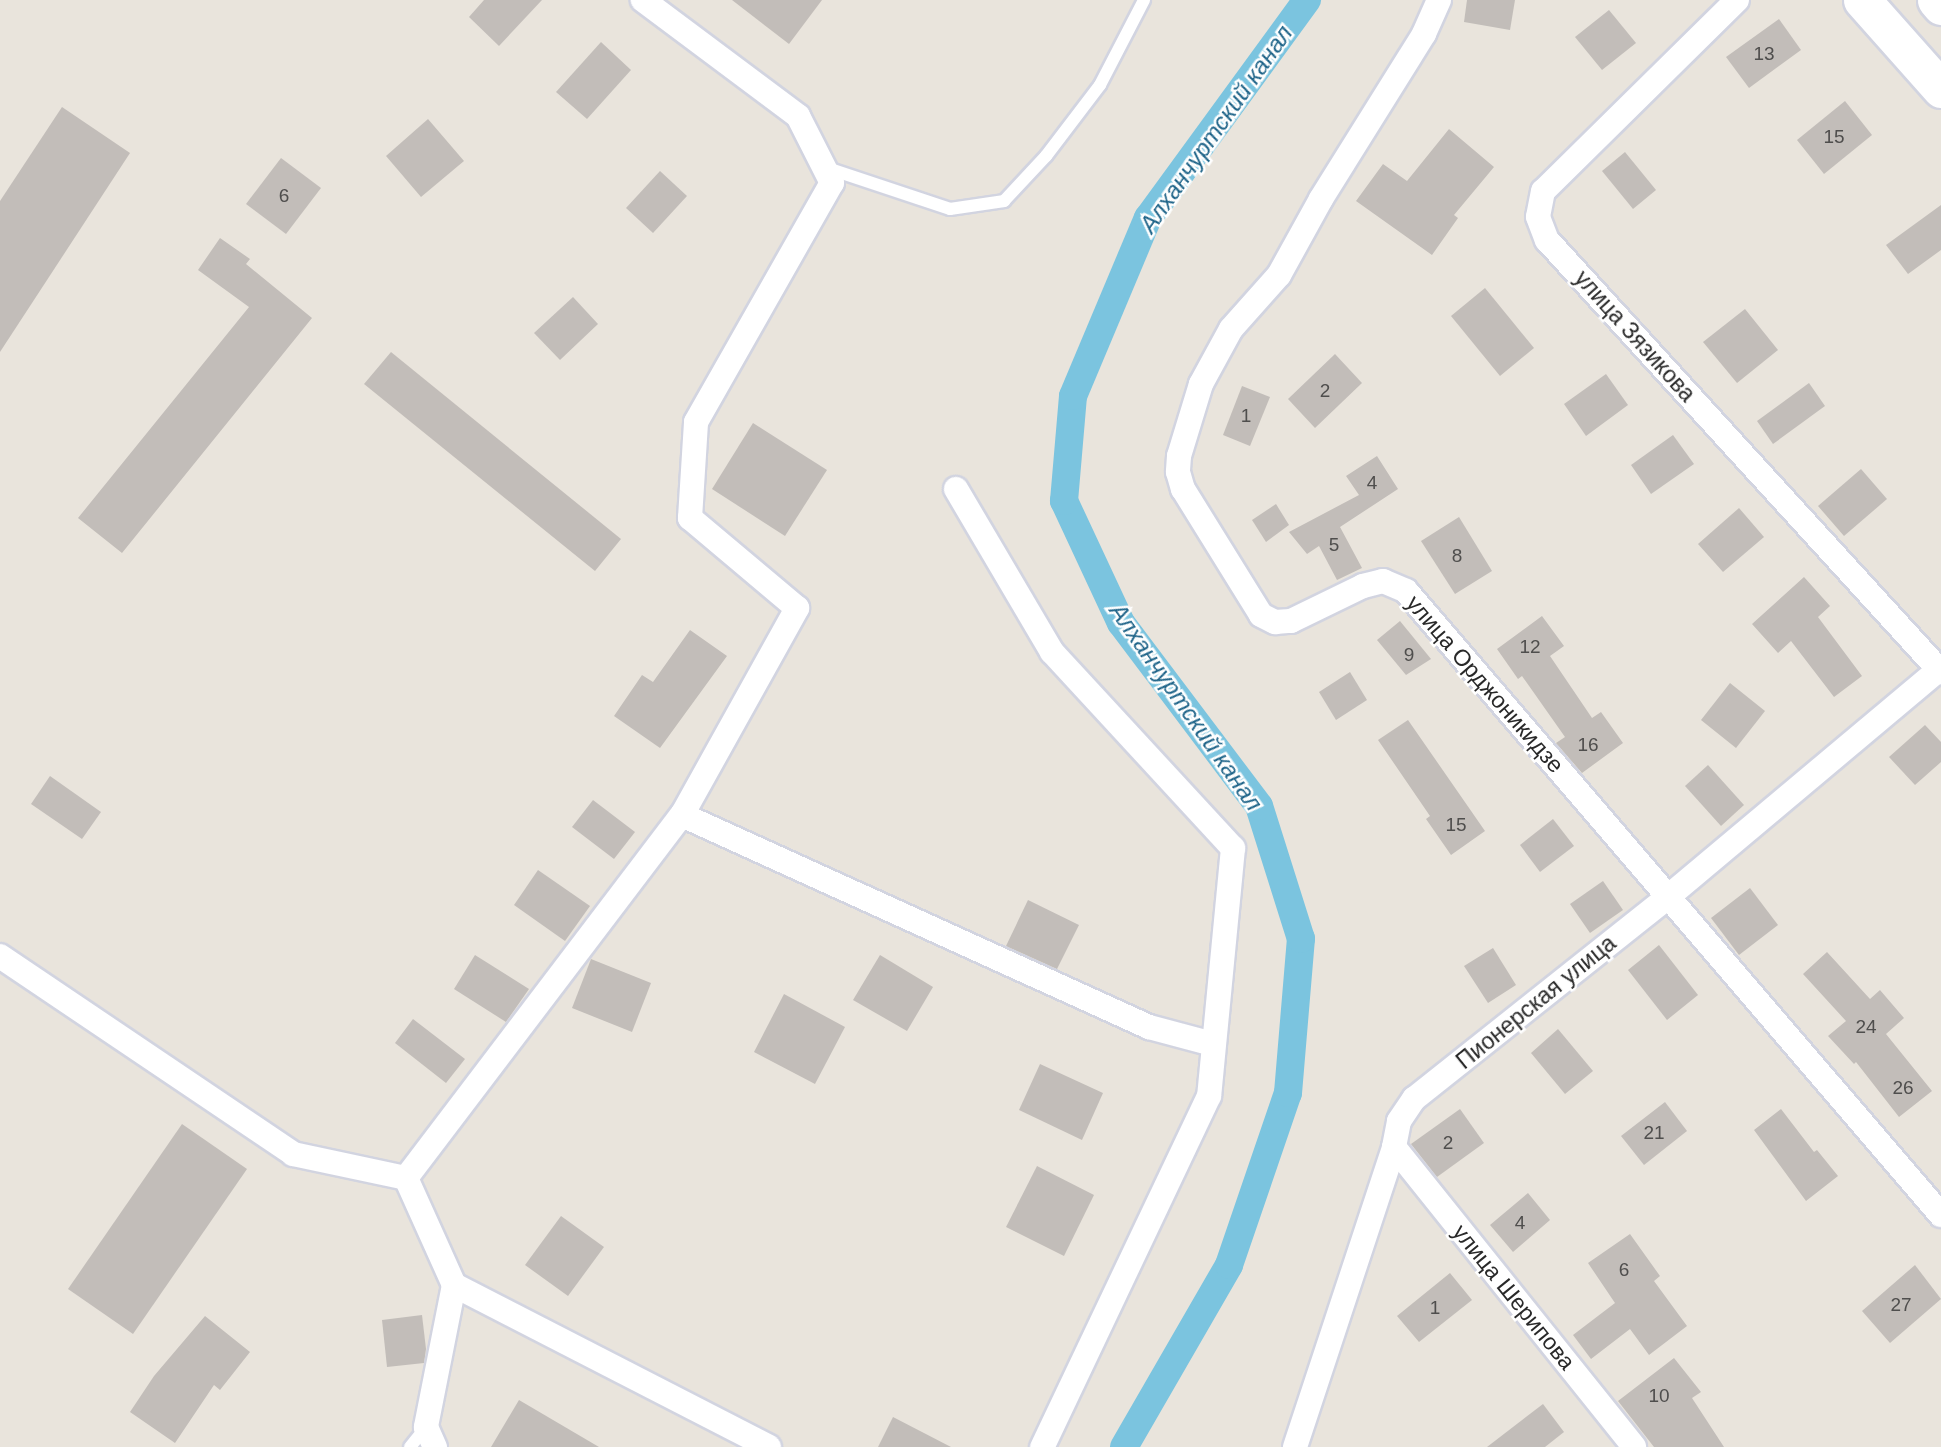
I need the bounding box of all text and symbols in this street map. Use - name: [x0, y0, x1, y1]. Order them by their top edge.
- water label: Алханчуртский канал: [1134, 20, 1298, 238]
- house number: 13: [1753, 43, 1775, 65]
- house number: 15: [1823, 126, 1845, 148]
- house number: 6: [279, 185, 289, 207]
- street label: улица Зязикова: [1569, 265, 1701, 407]
- house number: 2: [1320, 380, 1330, 402]
- house number: 1: [1241, 405, 1251, 427]
- house number: 4: [1367, 472, 1377, 494]
- house number: 5: [1329, 534, 1339, 556]
- house number: 8: [1452, 545, 1462, 567]
- street label: улица Орджоникидзе: [1400, 590, 1570, 778]
- water label: Алханчуртский канал: [1104, 598, 1268, 816]
- house number: 12: [1519, 636, 1541, 658]
- house number: 9: [1404, 644, 1414, 666]
- house number: 16: [1577, 734, 1599, 756]
- house number: 15: [1445, 814, 1467, 836]
- street label: Пионерская улица: [1451, 929, 1621, 1075]
- house number: 24: [1855, 1016, 1877, 1038]
- house number: 26: [1892, 1077, 1914, 1099]
- house number: 21: [1643, 1122, 1665, 1144]
- house number: 2: [1443, 1132, 1453, 1154]
- house number: 4: [1515, 1212, 1525, 1234]
- street label: улица Шерипова: [1447, 1219, 1581, 1375]
- house number: 6: [1619, 1259, 1629, 1281]
- house number: 27: [1890, 1294, 1912, 1316]
- house number: 1: [1430, 1297, 1440, 1319]
- house number: 10: [1648, 1385, 1670, 1407]

